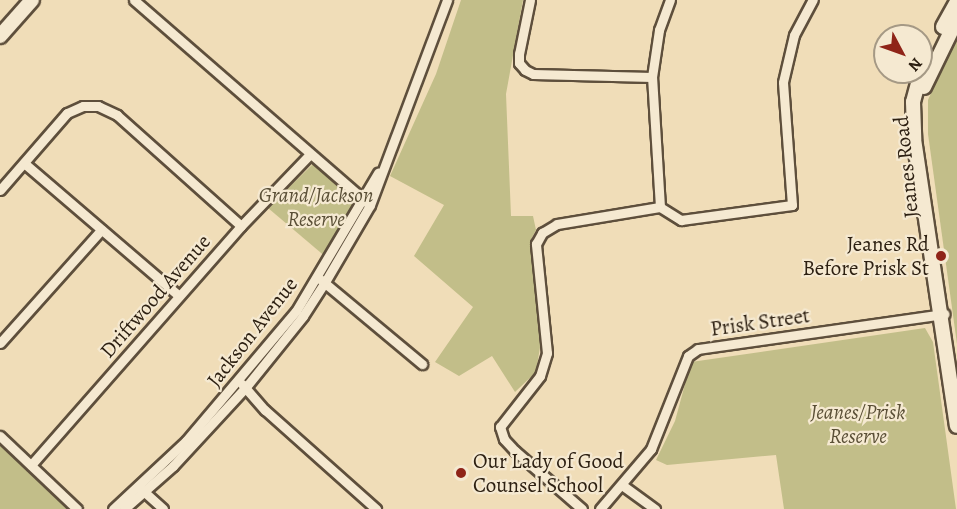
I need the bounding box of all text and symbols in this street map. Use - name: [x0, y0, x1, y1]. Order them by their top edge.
- north arrow: [873, 24, 933, 84]
- text: N: [903, 53, 927, 76]
- street label: Jeanes Road: [888, 115, 924, 219]
- park label: Grand/Jackson Reserve: [259, 182, 373, 232]
- street label: Driftwood Avenue: [94, 229, 216, 363]
- place label: Jeanes Rd Before Prisk St: [802, 231, 929, 281]
- marker: Jeanes Rd Before Prisk St: [934, 249, 948, 263]
- street label: Jackson Avenue: [201, 272, 303, 392]
- street label: Prisk Street: [709, 303, 811, 341]
- park label: Jeanes/Prisk Reserve: [811, 399, 905, 449]
- place label: Our Lady of Good Counsel School: [473, 448, 624, 498]
- marker: Our Lady of Good Counsel School: [454, 466, 468, 480]

